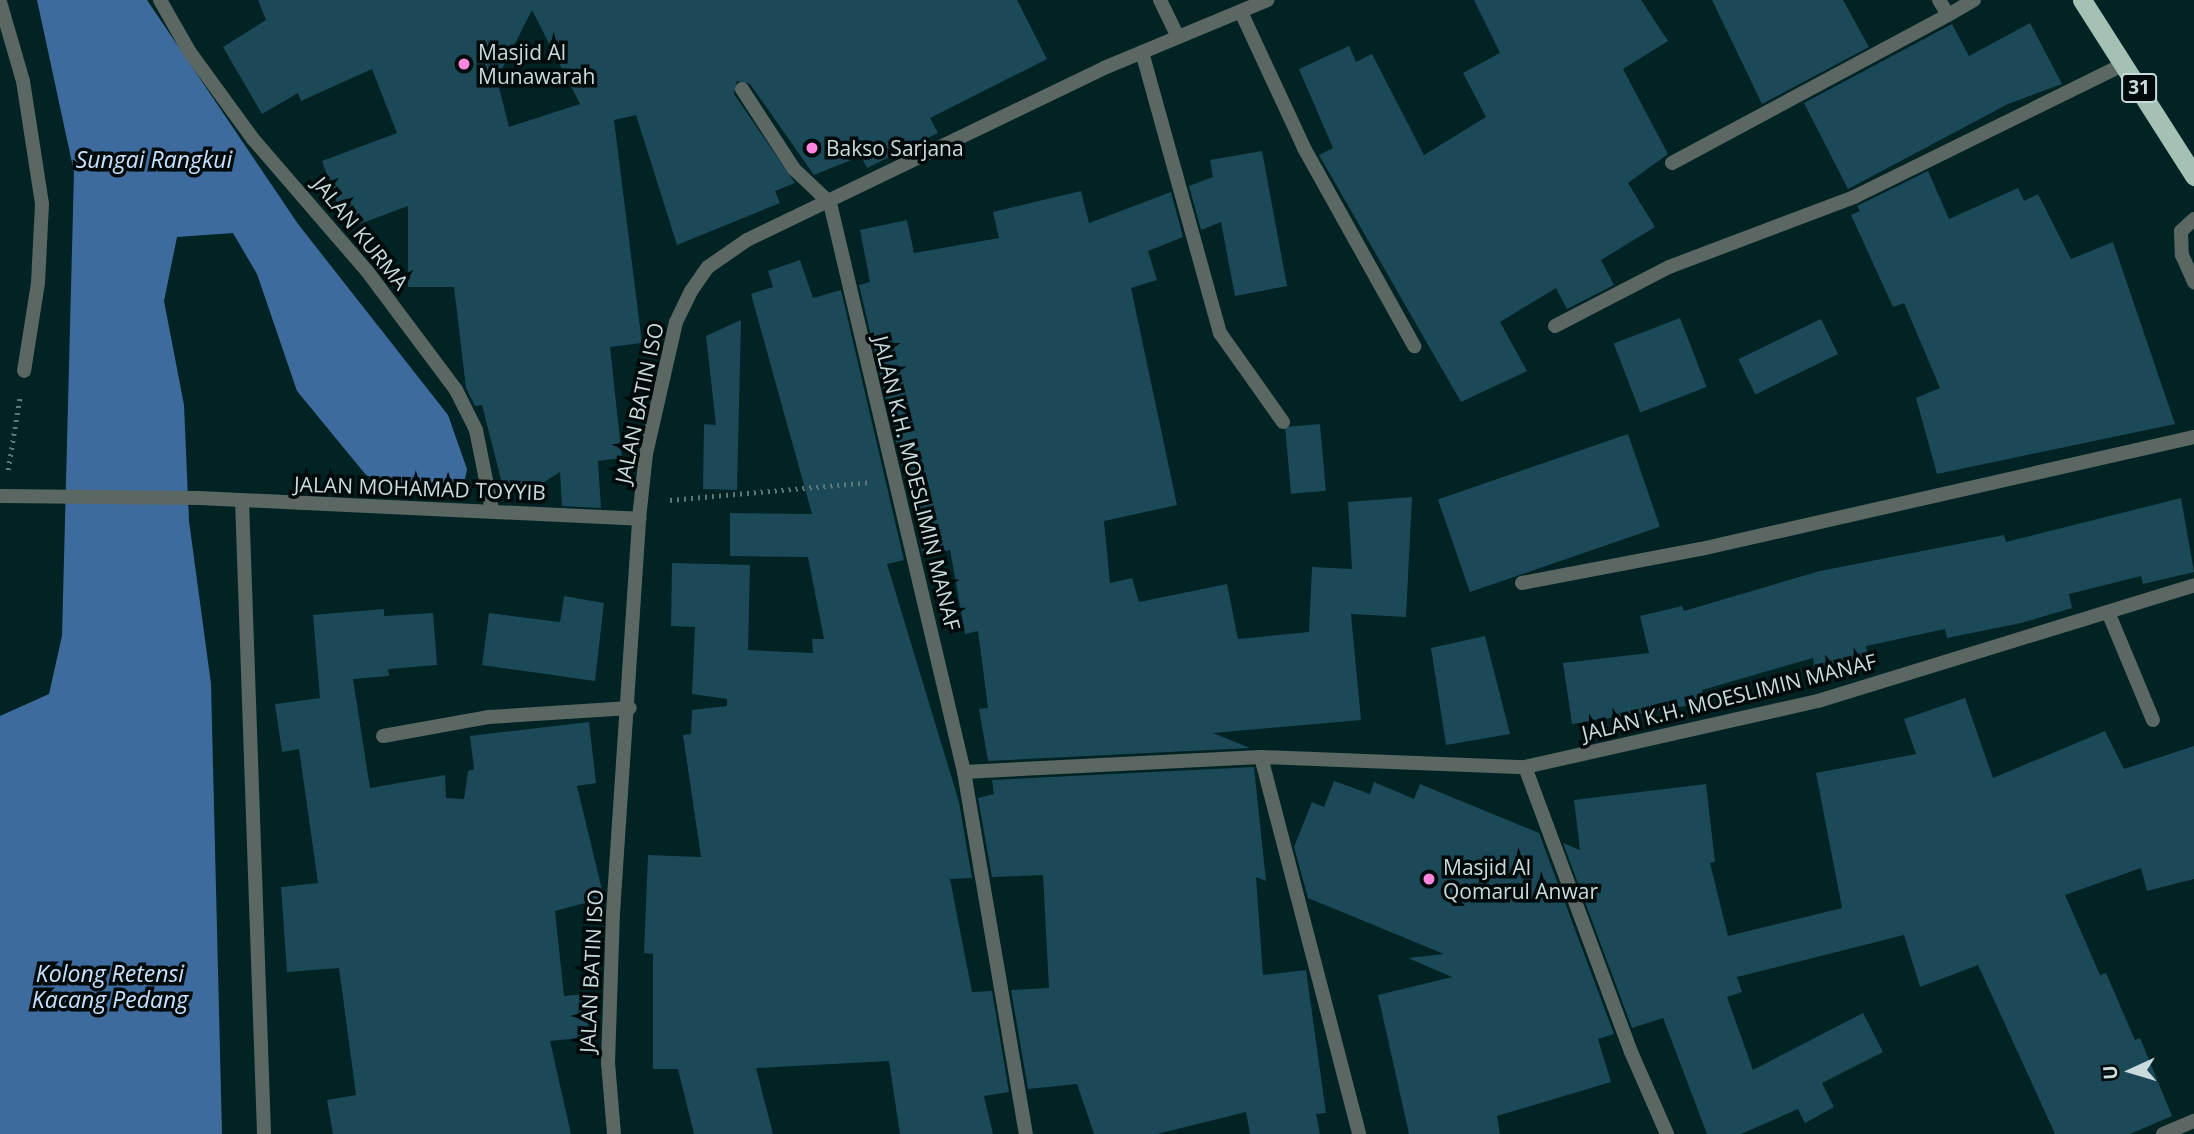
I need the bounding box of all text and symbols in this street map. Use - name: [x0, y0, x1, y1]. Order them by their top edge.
- place label: Masjid Al Munawarah: [478, 39, 595, 89]
- marker: Masjid Al Munawarah: [456, 56, 472, 72]
- road number: 31: [2120, 72, 2158, 104]
- place label: Bakso Sarjana: [826, 135, 964, 161]
- marker: Bakso Sarjana: [804, 140, 820, 156]
- water label: Sungai Rangkui: [76, 145, 232, 173]
- street label: JALAN KURMA: [308, 172, 414, 294]
- street label: JALAN BATIN ISO: [610, 320, 668, 486]
- street label: JALAN K.H. MOESLIMIN MANAF: [868, 333, 966, 633]
- street label: JALAN MOHAMAD TOYYIB: [294, 471, 546, 505]
- street label: JALAN K.H. MOESLIMIN MANAF: [1579, 648, 1879, 746]
- place label: Masjid Al Qomarul Anwar: [1443, 854, 1598, 904]
- marker: Masjid Al Qomarul Anwar: [1421, 871, 1437, 887]
- street label: JALAN BATIN ISO: [574, 889, 608, 1053]
- water label: Kolong Retensi Kacang Pedang: [32, 959, 188, 1013]
- north arrow: [2096, 1036, 2166, 1106]
- text: U: [2097, 1064, 2124, 1081]

